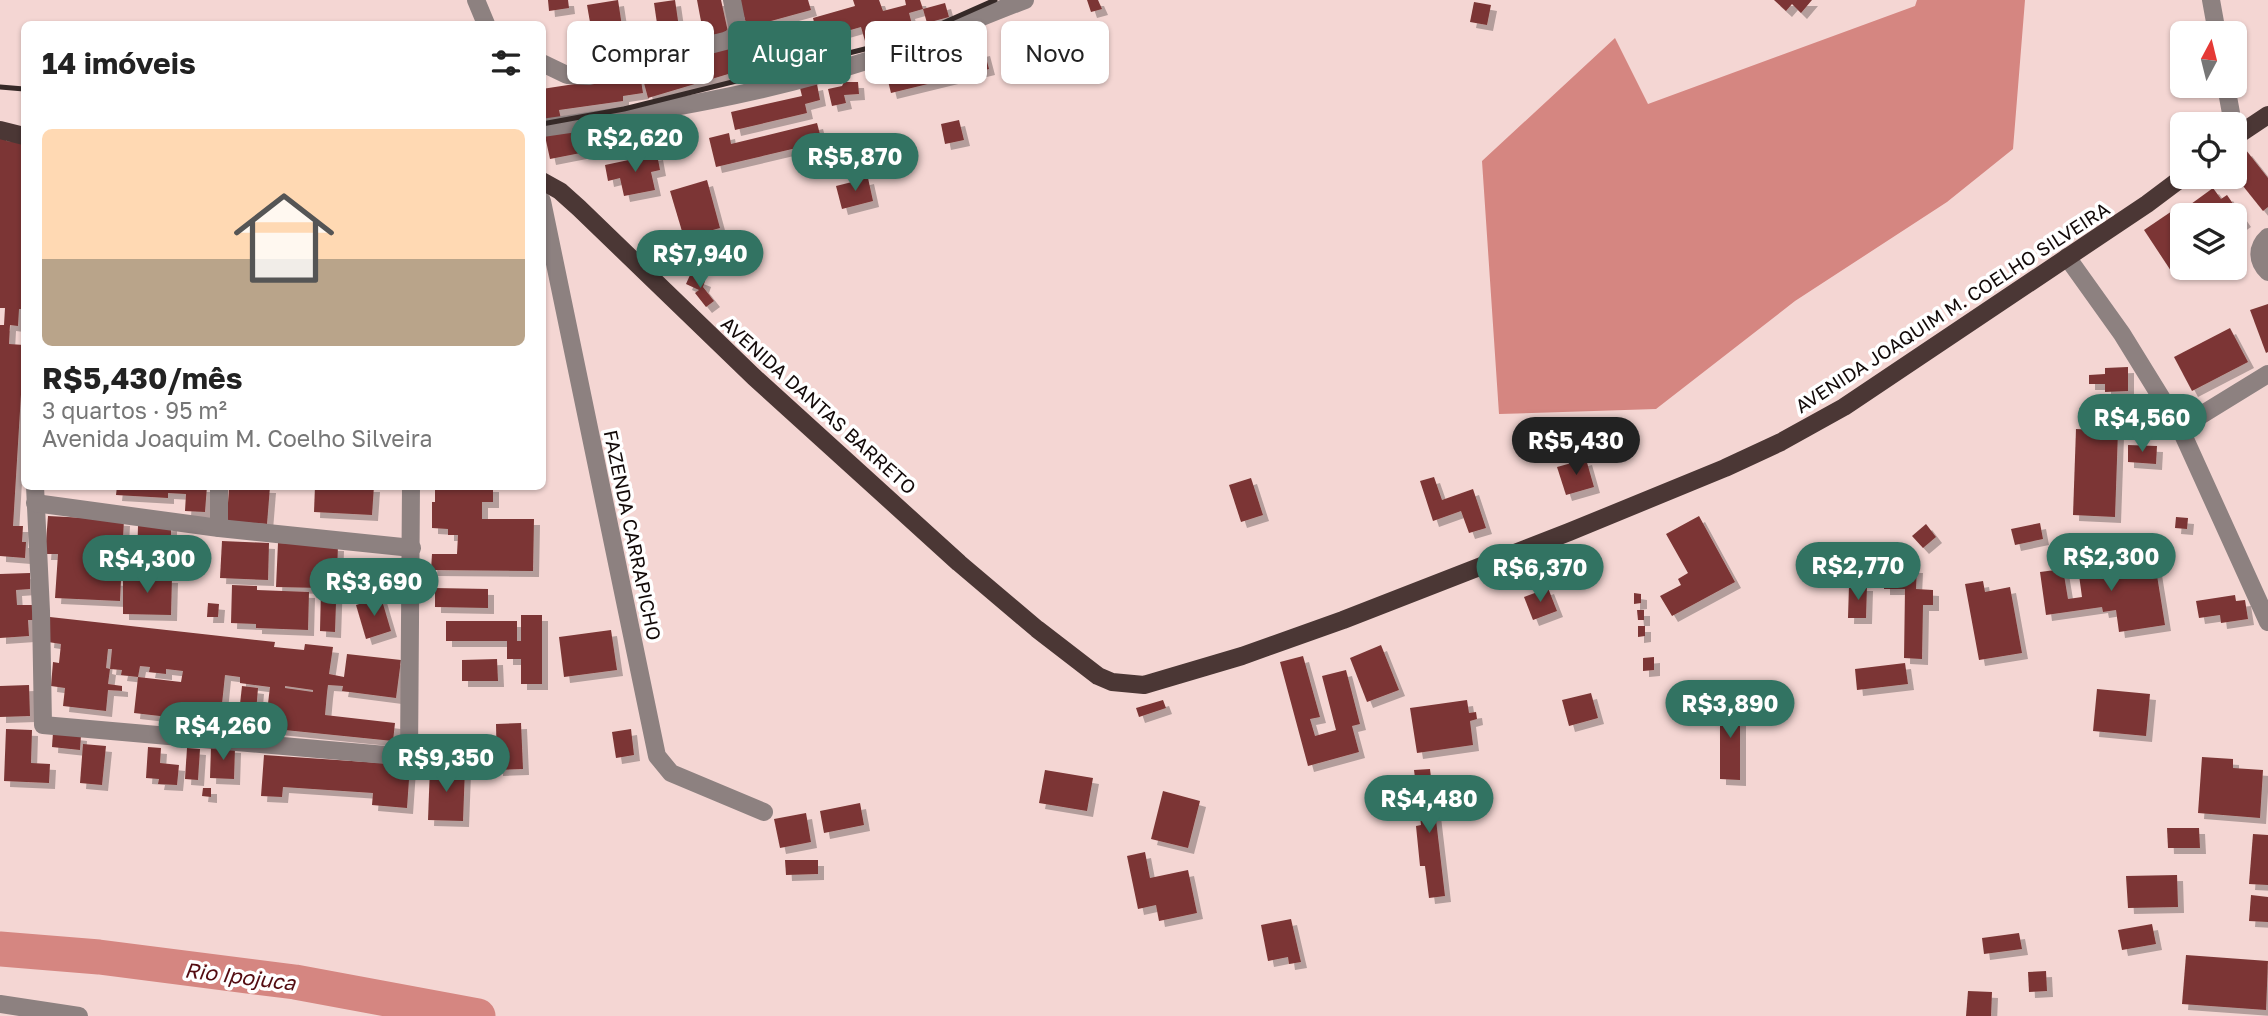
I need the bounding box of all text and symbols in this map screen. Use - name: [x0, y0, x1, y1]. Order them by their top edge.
- chip: Comprar: [567, 21, 714, 84]
- chip: Alugar: [728, 21, 851, 84]
- chip: Filtros: [865, 21, 987, 84]
- chip: Novo: [1001, 21, 1109, 84]
- north arrow: [2170, 21, 2247, 98]
- map controls: [2170, 21, 2247, 280]
- icon: filters: [487, 44, 525, 82]
- text: 14 imóveis: [42, 45, 196, 81]
- button: locate: [2170, 112, 2247, 189]
- pin: R$2,620: [570, 114, 700, 174]
- text: R$2,620: [587, 123, 683, 151]
- pin: R$5,870: [790, 134, 920, 193]
- text: R$5,870: [808, 142, 903, 170]
- icon: home: [221, 175, 347, 301]
- street label: AVENIDA JOAQUIM M. COELHO SILVEIRA: [1791, 196, 2114, 417]
- button: layers: [2170, 203, 2247, 280]
- pin: R$7,940: [635, 230, 765, 290]
- text: R$7,940: [652, 239, 748, 267]
- street label: AVENIDA DANTAS BARRETO: [717, 311, 921, 499]
- text: R$5,430/mês: [42, 360, 243, 396]
- pin: R$4,560: [2077, 394, 2207, 454]
- text: 3 quartos · 95 m²: [42, 396, 227, 424]
- text: R$4,560: [2094, 403, 2190, 431]
- pin: R$5,430: [1511, 418, 1641, 477]
- text: Avenida Joaquim M. Coelho Silveira: [42, 424, 433, 452]
- text: R$5,430: [1528, 426, 1624, 454]
- street label: FAZENDA CARRAPICHO: [599, 428, 667, 642]
- pin: R$2,300: [2046, 534, 2176, 593]
- pin: R$4,300: [82, 536, 212, 595]
- pin: R$2,770: [1793, 542, 1923, 602]
- text: R$2,300: [2063, 542, 2159, 570]
- text: R$4,300: [98, 544, 196, 572]
- pin: R$6,370: [1475, 544, 1605, 604]
- text: R$2,770: [1812, 551, 1904, 579]
- text: R$6,370: [1493, 553, 1587, 581]
- pin: R$3,690: [309, 558, 439, 618]
- text: R$3,690: [326, 567, 422, 595]
- pin: R$3,890: [1665, 680, 1795, 740]
- text: R$3,890: [1681, 689, 1779, 717]
- pin: R$4,260: [158, 702, 288, 762]
- text: R$4,260: [175, 711, 271, 739]
- pin: R$9,350: [381, 734, 511, 794]
- text: R$9,350: [398, 743, 494, 771]
- pin: R$4,480: [1364, 776, 1494, 835]
- text: R$4,480: [1380, 784, 1478, 812]
- water label: Rio Ipojuca: [183, 956, 298, 996]

